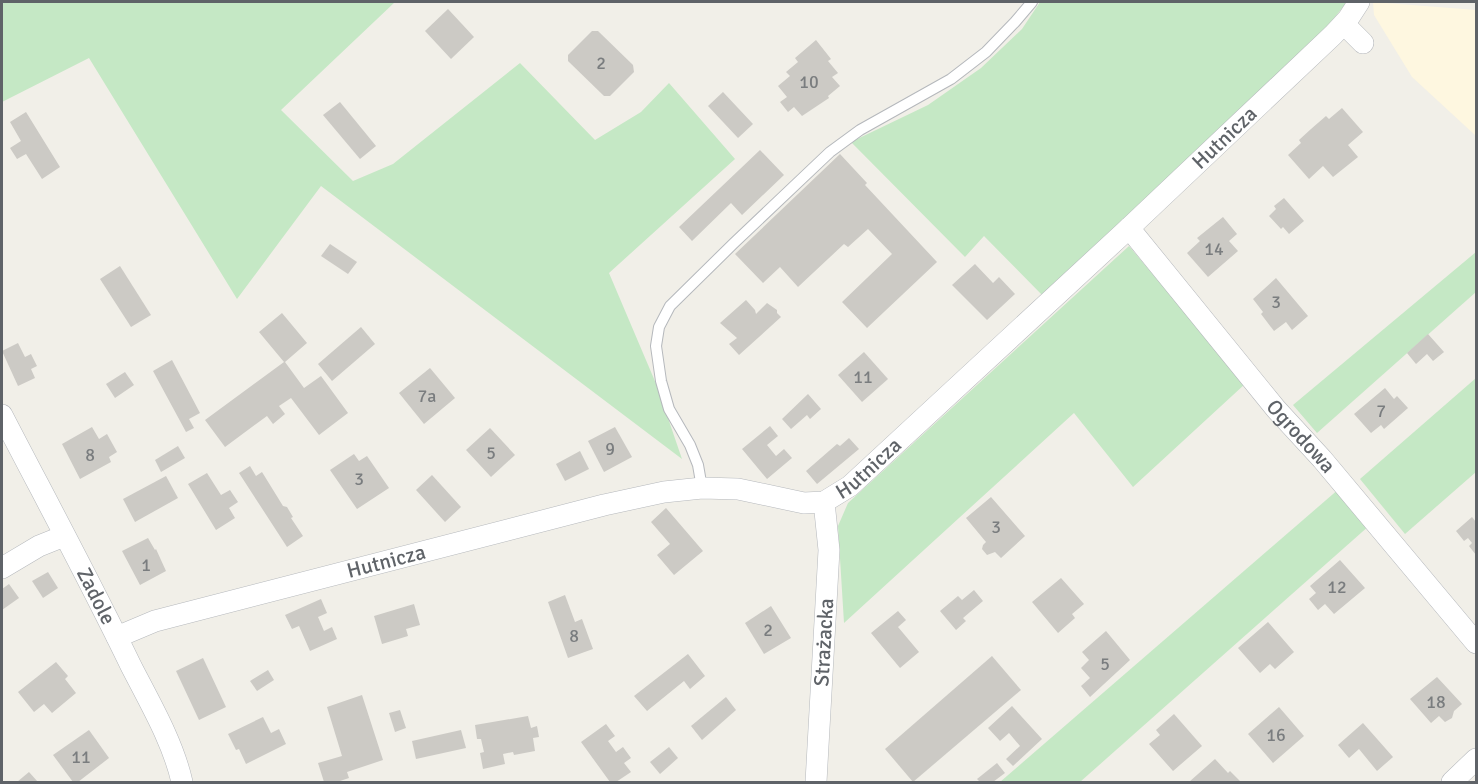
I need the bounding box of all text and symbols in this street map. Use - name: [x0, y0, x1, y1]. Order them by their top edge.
- house number: 2: [596, 52, 606, 74]
- house number: 10: [799, 71, 819, 93]
- street label: Hutnicza: [1186, 101, 1262, 175]
- house number: 14: [1204, 238, 1224, 260]
- house number: 3: [1271, 291, 1281, 313]
- house number: 11: [853, 366, 873, 388]
- house number: 7a: [418, 385, 436, 407]
- street label: Ogrodowa: [1261, 394, 1341, 478]
- house number: 7: [1376, 400, 1386, 422]
- street label: Hutnicza: [831, 432, 907, 505]
- house number: 9: [605, 438, 615, 460]
- house number: 5: [486, 442, 496, 464]
- house number: 8: [85, 444, 95, 466]
- house number: 3: [354, 468, 364, 490]
- house number: 3: [991, 516, 1001, 538]
- street label: Hutnicza: [344, 539, 428, 584]
- house number: 1: [141, 554, 151, 576]
- street label: Zadole: [71, 563, 121, 629]
- house number: 12: [1327, 576, 1347, 598]
- street label: Strażacka: [808, 597, 839, 687]
- house number: 2: [763, 619, 773, 641]
- house number: 8: [569, 625, 579, 647]
- house number: 5: [1100, 653, 1110, 675]
- house number: 18: [1426, 691, 1446, 713]
- house number: 16: [1266, 724, 1286, 746]
- house number: 11: [71, 746, 91, 768]

